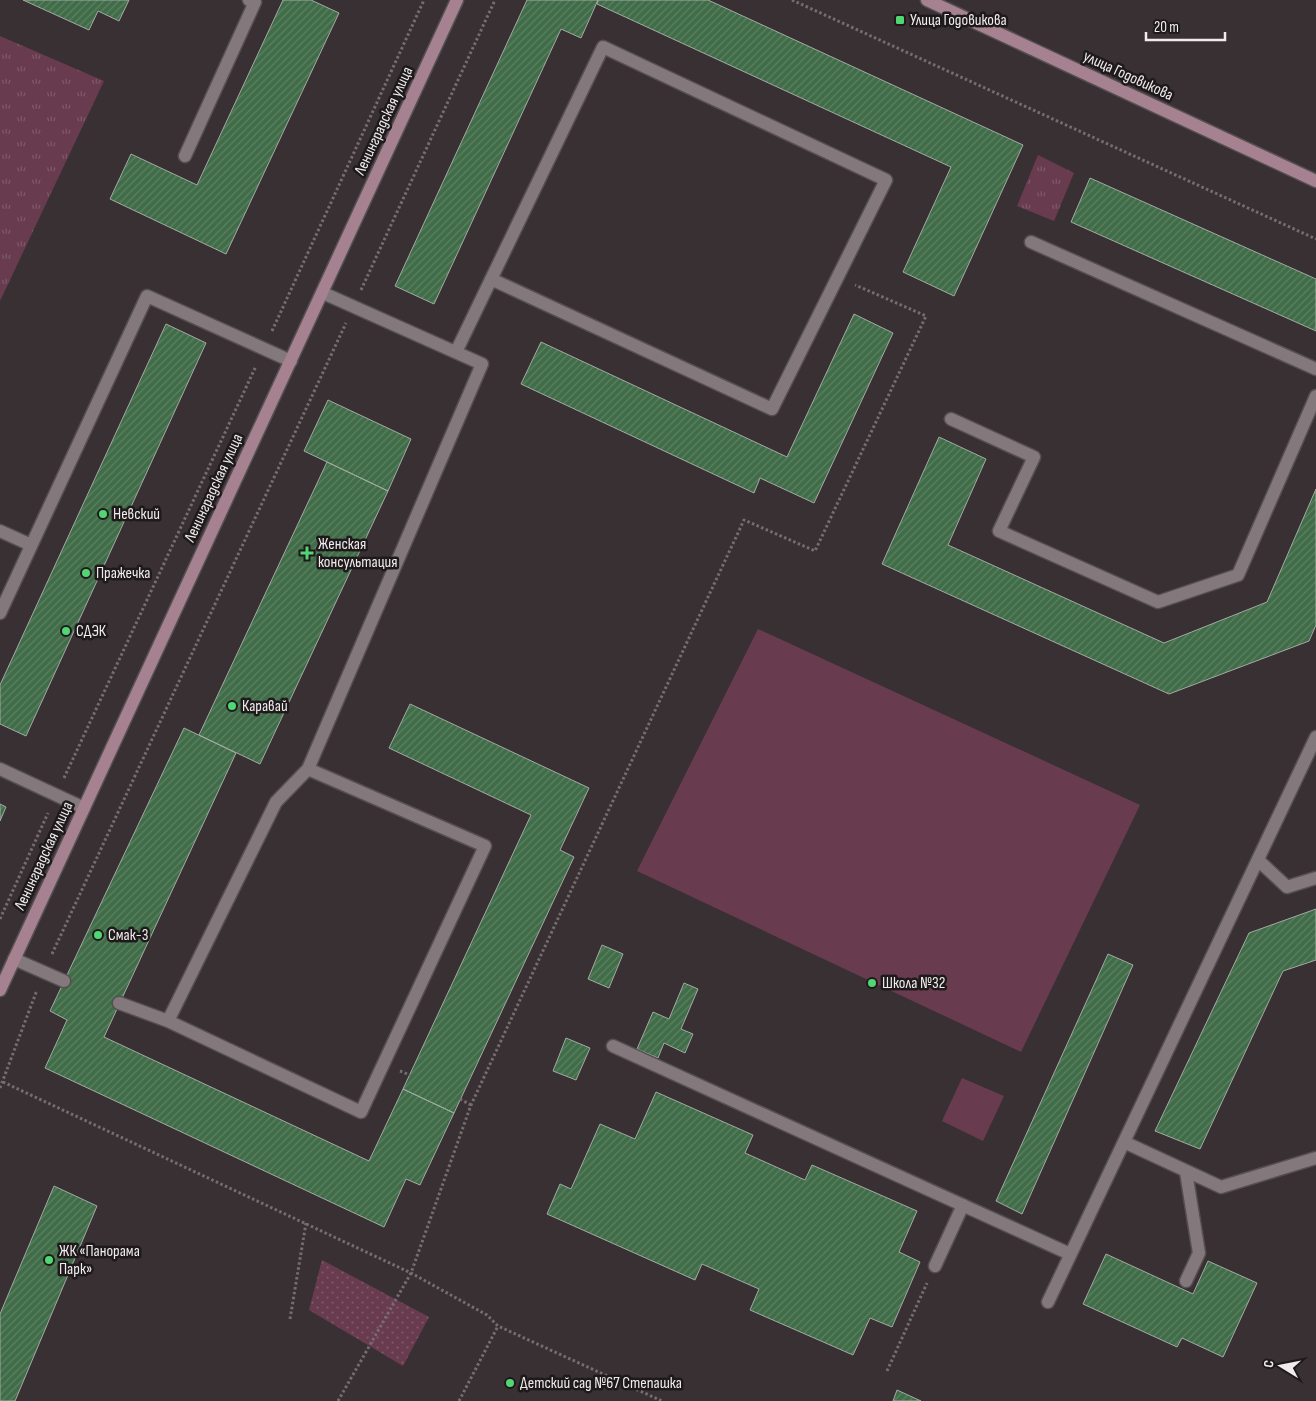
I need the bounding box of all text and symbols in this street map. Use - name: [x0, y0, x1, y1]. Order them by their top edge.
- scale bar: [1146, 10, 1225, 42]
- place label: Улица Годовикова: [910, 11, 1007, 30]
- marker: Улица Годовикова: [894, 14, 906, 26]
- text: 20 m: [1154, 18, 1179, 37]
- street label: улица Годовикова: [1080, 47, 1176, 105]
- street label: Ленинградская улица: [350, 64, 417, 179]
- street label: Ленинградская улица: [180, 431, 247, 546]
- place label: Невский: [113, 505, 160, 524]
- marker: Невский: [97, 508, 109, 520]
- place label: Женская консультация: [318, 535, 397, 572]
- marker: Женская консультация: [300, 546, 314, 560]
- place label: Пражечка: [96, 564, 150, 583]
- marker: Пражечка: [80, 567, 92, 579]
- place label: СДЭК: [76, 622, 107, 641]
- marker: СДЭК: [60, 625, 72, 637]
- place label: Каравай: [242, 697, 288, 716]
- marker: Каравай: [226, 700, 238, 712]
- street label: Ленинградская улица: [10, 799, 77, 914]
- place label: Смак-3: [108, 926, 148, 945]
- marker: Смак-3: [92, 929, 104, 941]
- place label: Школа №32: [882, 974, 945, 993]
- marker: Школа №32: [866, 977, 878, 989]
- place label: ЖК «Панорама Парк»: [59, 1242, 140, 1279]
- marker: ЖК «Панорама Парк»: [43, 1254, 55, 1266]
- north arrow: [1256, 1341, 1306, 1391]
- text: С: [1260, 1359, 1278, 1369]
- place label: Детский сад №67 Степашка: [520, 1374, 682, 1393]
- marker: Детский сад №67 Степашка: [504, 1377, 516, 1389]

